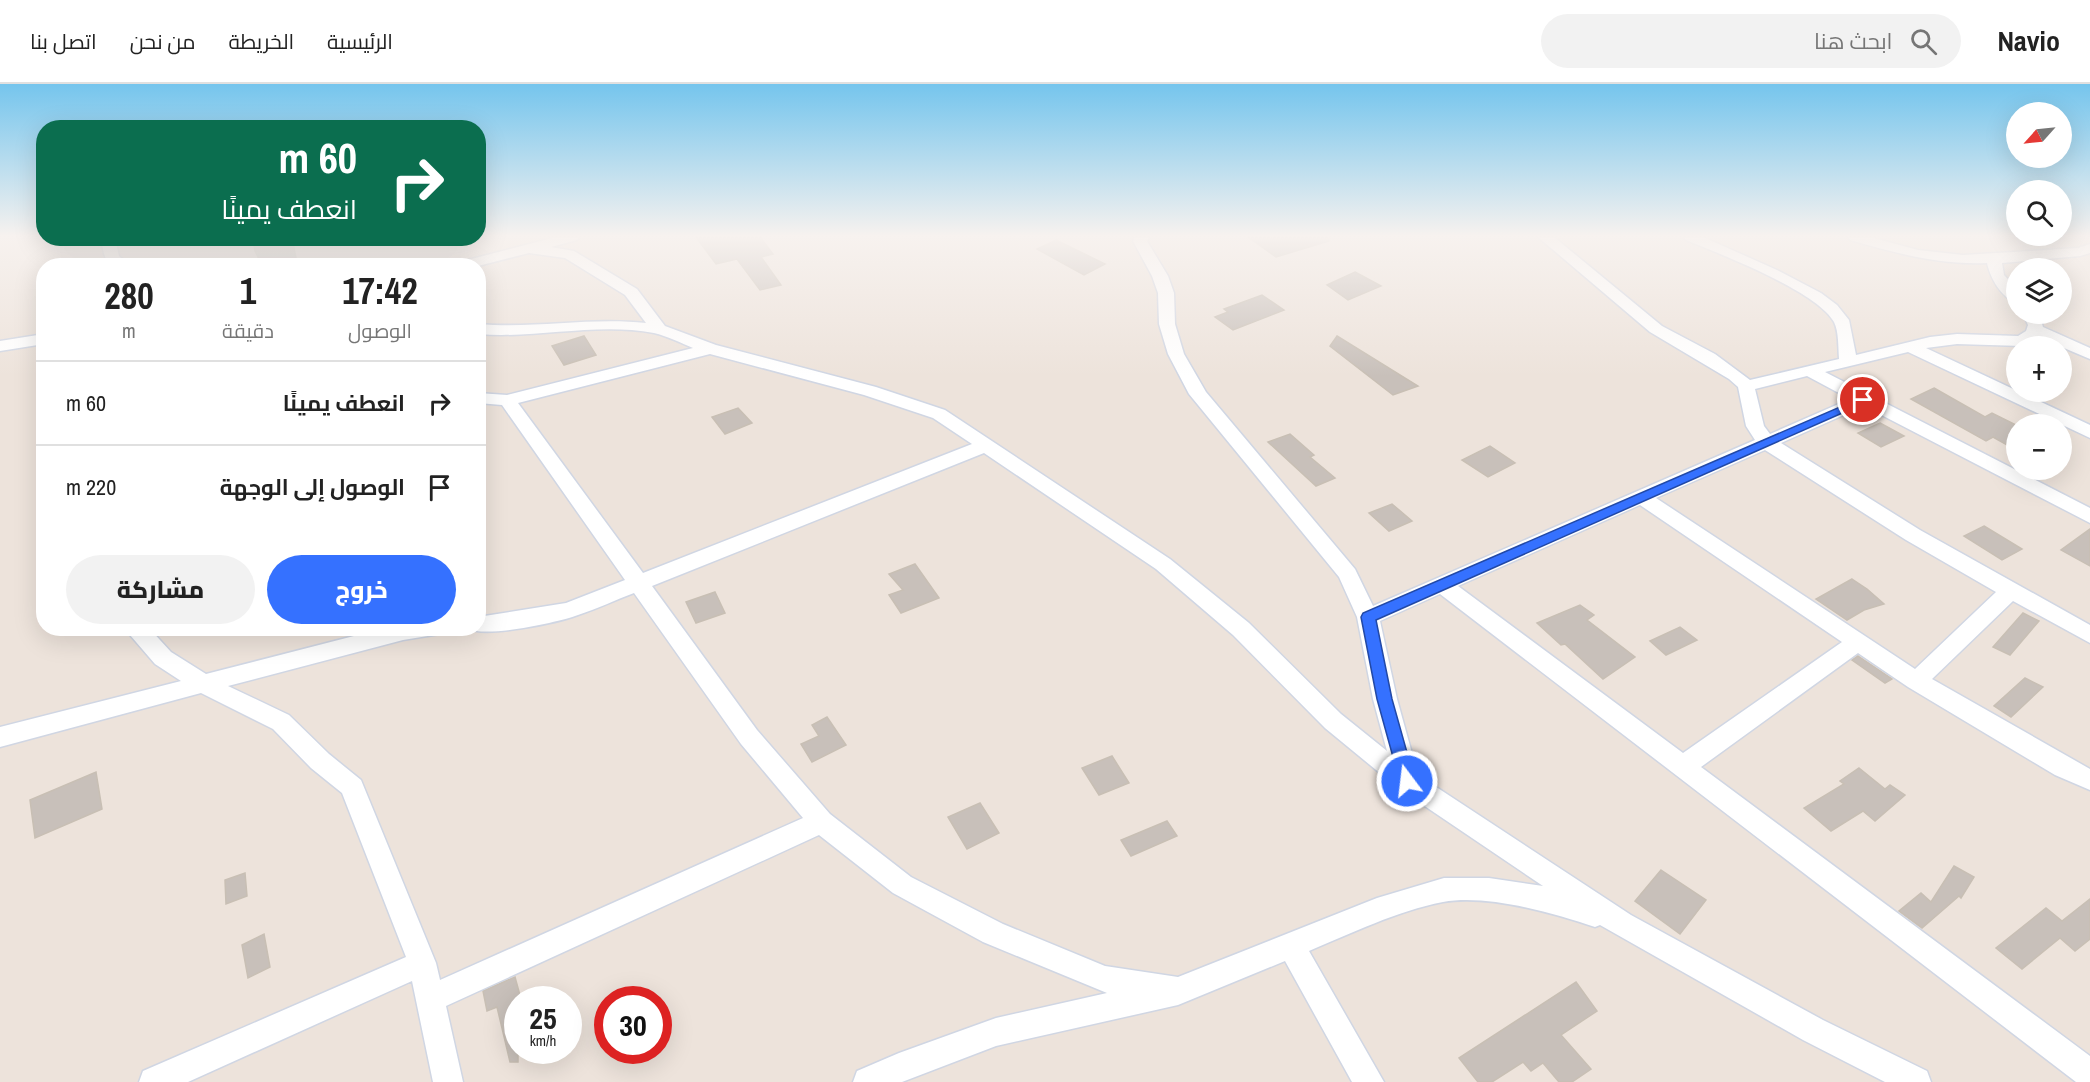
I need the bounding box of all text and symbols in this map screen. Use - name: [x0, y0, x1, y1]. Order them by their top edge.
- search box: [1541, 14, 1961, 68]
- text: Navio: [1997, 22, 2060, 60]
- icon: search: [1907, 25, 1940, 58]
- text: ابحث هنا: [1814, 26, 1892, 56]
- text: اتصل بنا: [30, 27, 97, 56]
- text: من نحن: [130, 27, 196, 56]
- text: الخريطة: [229, 27, 294, 56]
- text: الرئيسية: [327, 27, 393, 56]
- north arrow: [2006, 102, 2072, 168]
- map controls: [2006, 102, 2072, 480]
- text: 60 m: [278, 130, 357, 186]
- icon: right: [378, 144, 456, 222]
- button: search: [2006, 180, 2072, 246]
- text: انعطف يمينًا: [221, 191, 357, 227]
- button: layers: [2006, 258, 2072, 324]
- text: 1: [240, 267, 256, 315]
- text: 17:42: [342, 267, 418, 315]
- text: 280: [104, 272, 154, 320]
- text: m: [122, 317, 136, 344]
- text: دقيقة: [222, 317, 274, 344]
- text: الوصول: [348, 317, 412, 344]
- button: +: [2006, 336, 2072, 402]
- pin: [1837, 374, 1888, 425]
- icon: arrive: [1846, 383, 1879, 416]
- icon: right: [423, 387, 456, 420]
- text: 60 m: [66, 388, 106, 418]
- text: انعطف يمينًا: [283, 388, 405, 418]
- button: −: [2006, 414, 2072, 480]
- icon: arrive: [423, 471, 456, 504]
- text: 220 m: [66, 472, 116, 502]
- text: الوصول إلى الوجهة: [220, 472, 405, 502]
- button: مشاركة: [66, 555, 255, 624]
- button: خروج: [267, 555, 456, 624]
- position arrow: [1375, 749, 1439, 813]
- speed limit sign: 30: [594, 986, 672, 1064]
- text: 25: [529, 998, 557, 1038]
- text: km/h: [530, 1030, 556, 1051]

